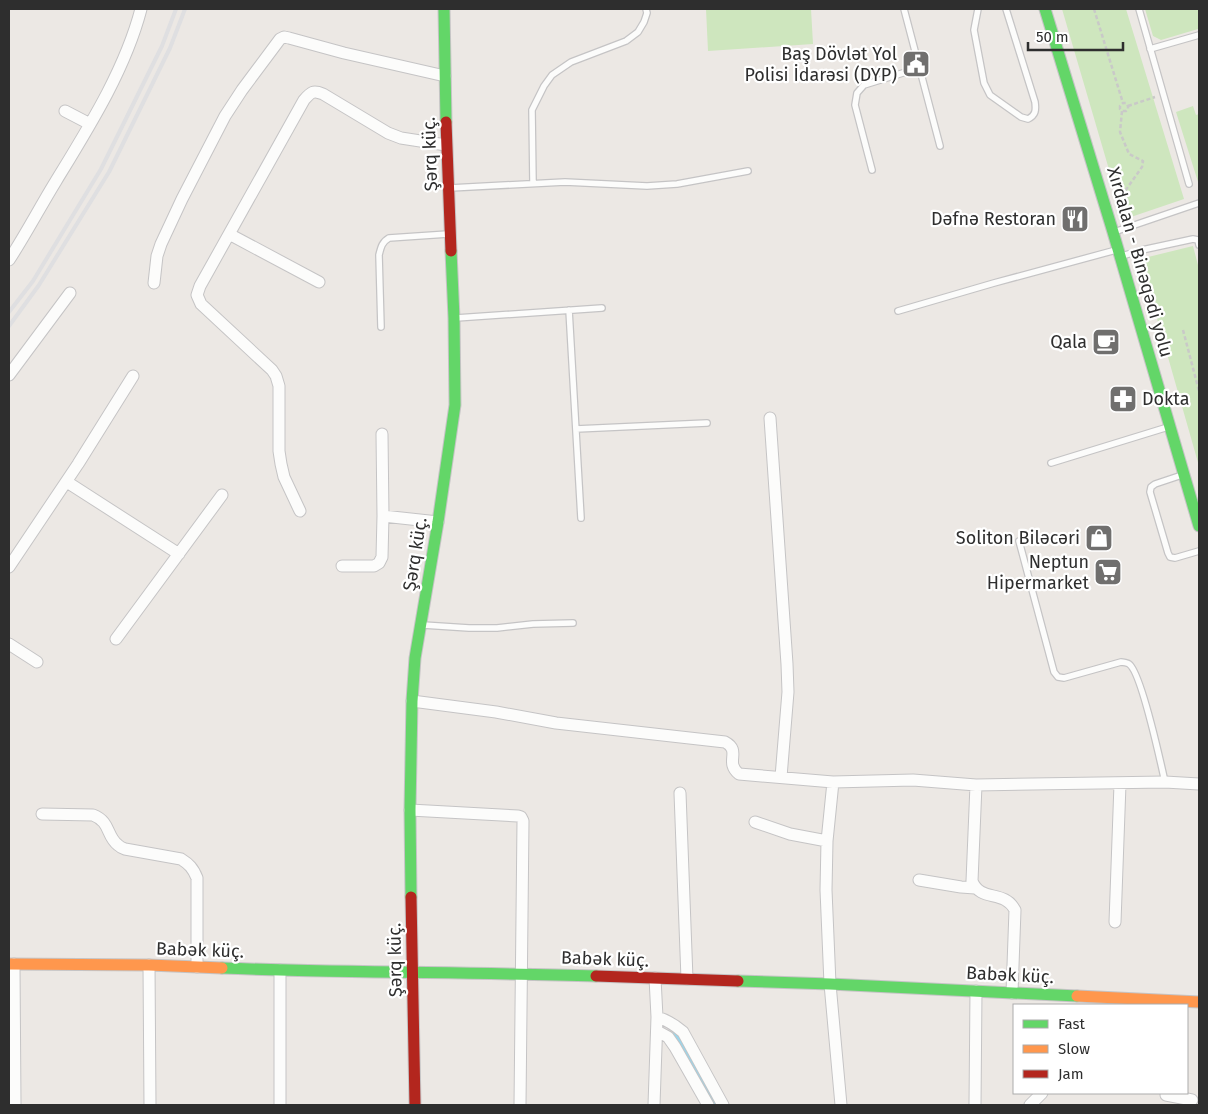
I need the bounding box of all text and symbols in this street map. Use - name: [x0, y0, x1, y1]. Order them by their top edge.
- scale bar: [1028, 20, 1123, 52]
- text: 50 m: [1036, 28, 1069, 46]
- place label: Baş Dövlət Yol Polisi İdarəsi (DYP): [744, 43, 897, 86]
- public building icon: Baş Dövlət Yol Polisi İdarəsi (DYP): [901, 49, 931, 79]
- street label: Şərq küç.: [418, 116, 442, 192]
- street label: Xırdalan - Binəqədi yolu: [1102, 164, 1178, 360]
- restaurant icon: Dəfnə Restoran: [1060, 204, 1090, 234]
- place label: Dəfnə Restoran: [931, 208, 1056, 230]
- cafe icon: Qala: [1091, 327, 1121, 357]
- place label: Qala: [1050, 331, 1087, 353]
- pharmacy icon: Dokta: [1108, 384, 1138, 414]
- place label: Dokta: [1142, 388, 1189, 410]
- street label: Şərq küç.: [398, 516, 432, 592]
- shop icon: Soliton Biləcəri: [1084, 523, 1114, 553]
- place label: Soliton Biləcəri: [956, 527, 1080, 549]
- place label: Neptun Hipermarket: [987, 551, 1089, 594]
- supermarket icon: Neptun Hipermarket: [1093, 557, 1123, 587]
- street label: Şərq küç.: [383, 923, 407, 997]
- street label: Babək küç.: [156, 937, 244, 963]
- street label: Babək küç.: [561, 946, 649, 972]
- street label: Babək küç.: [965, 962, 1055, 988]
- legend: [1013, 1004, 1188, 1094]
- text: Fast: [1058, 1015, 1085, 1033]
- text: Slow: [1058, 1040, 1090, 1058]
- text: Jam: [1058, 1065, 1084, 1083]

